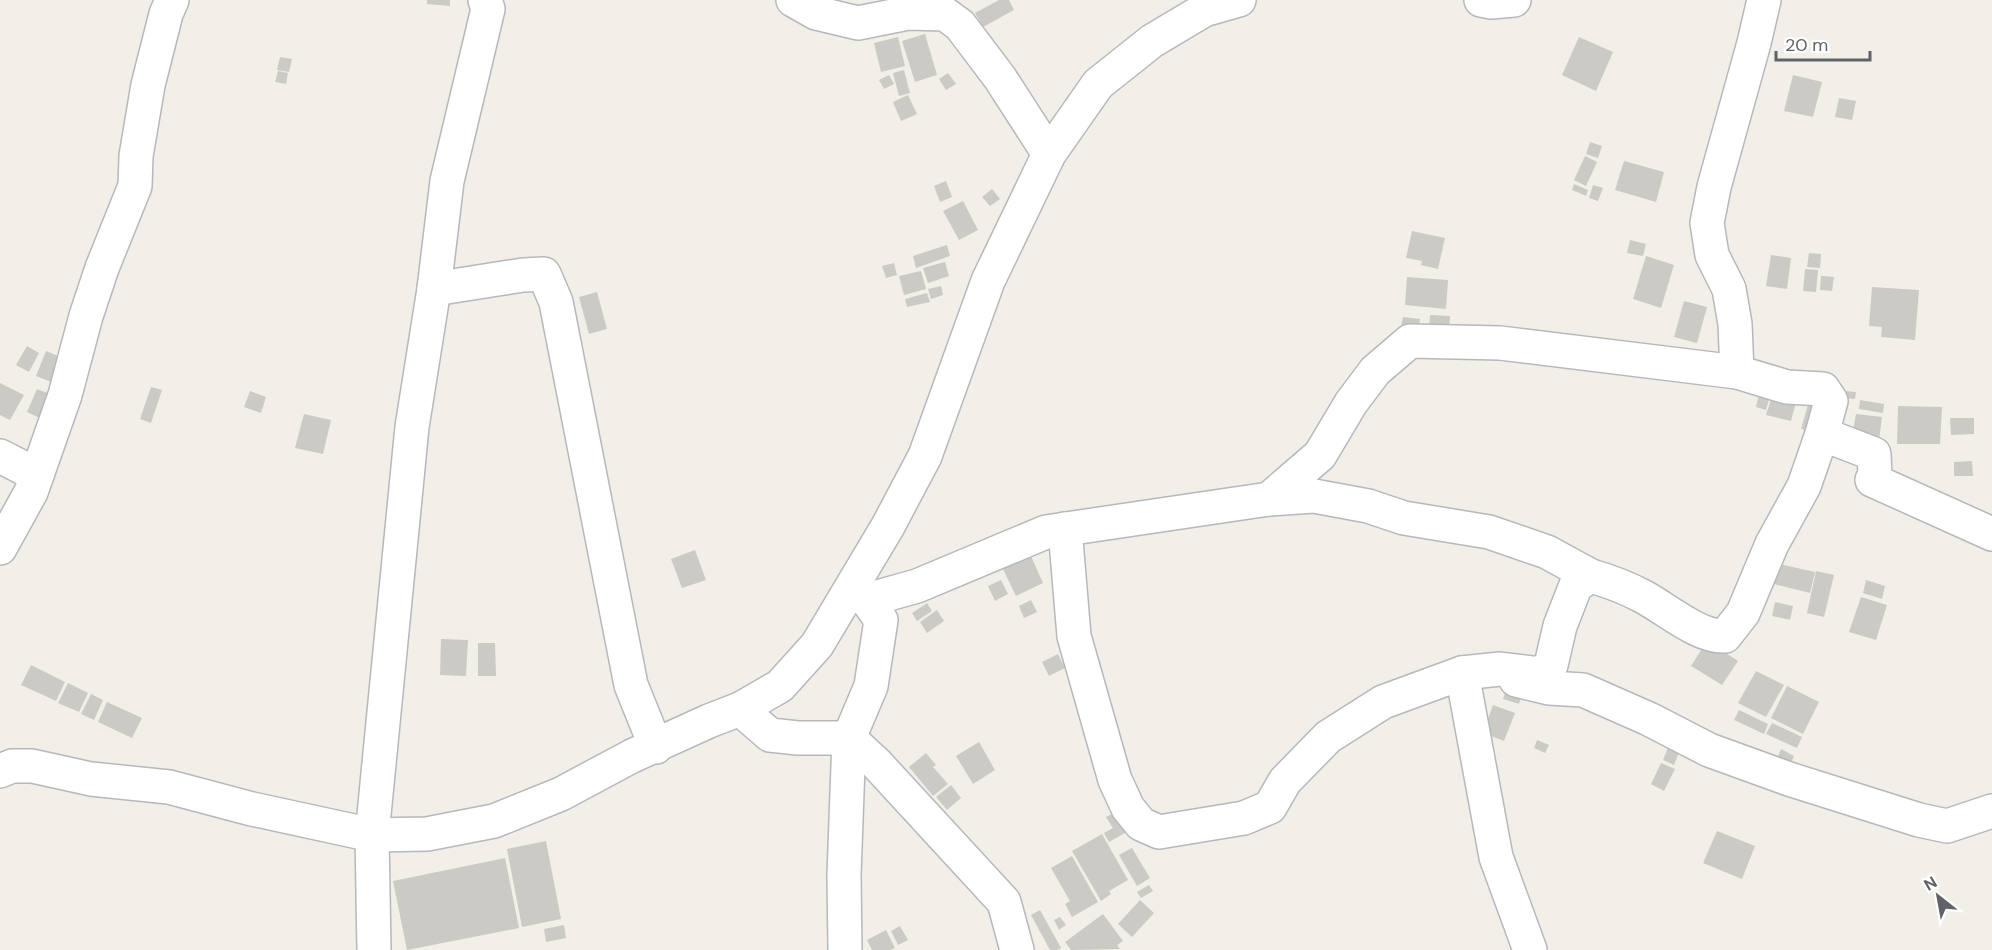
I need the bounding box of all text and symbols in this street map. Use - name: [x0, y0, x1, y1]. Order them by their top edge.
- scale bar: [1776, 24, 1870, 62]
- text: 20 m: [1785, 33, 1828, 57]
- north arrow: [1908, 866, 1968, 926]
- text: N: [1920, 872, 1941, 896]

